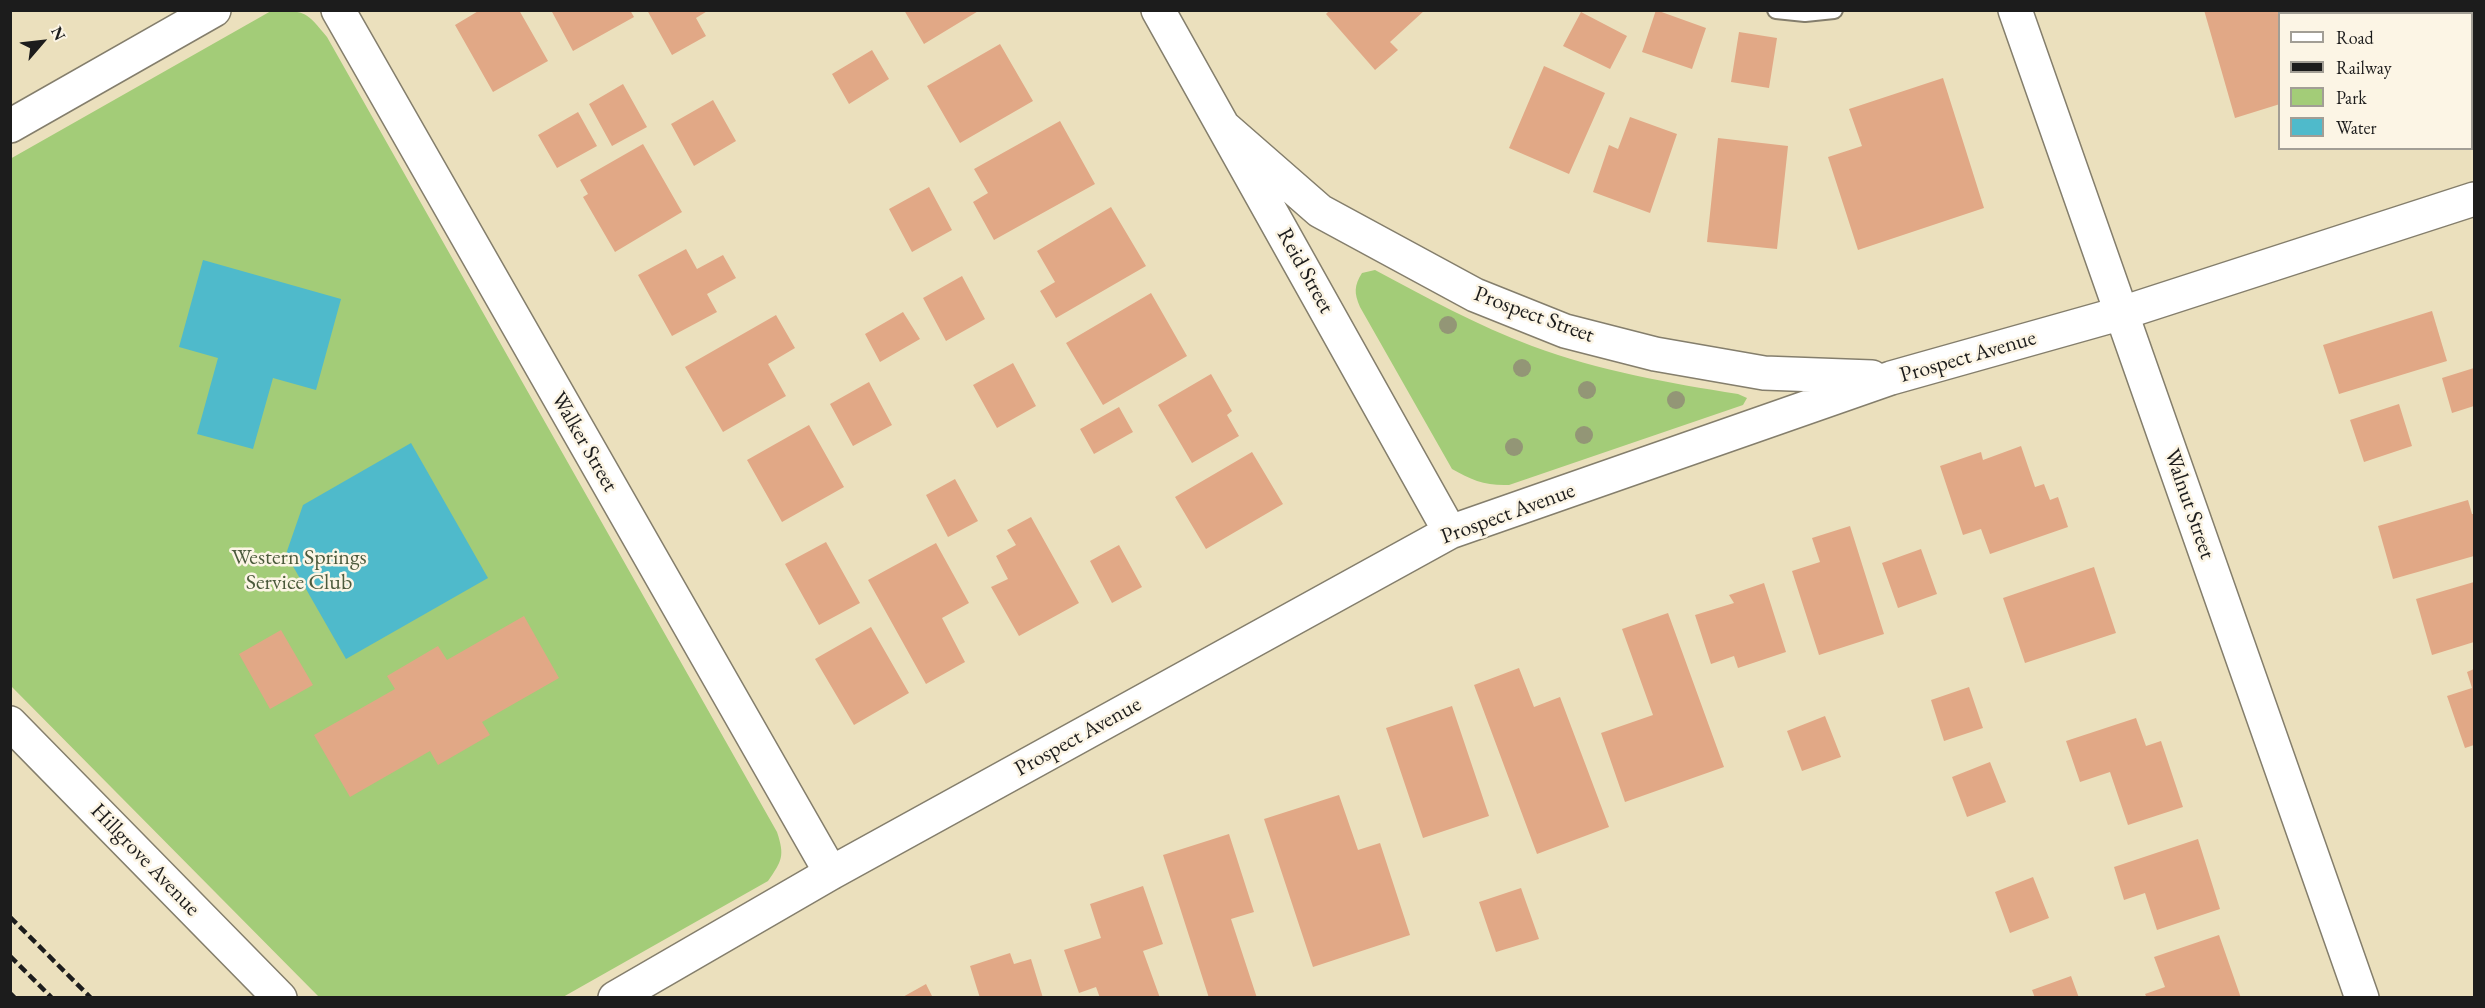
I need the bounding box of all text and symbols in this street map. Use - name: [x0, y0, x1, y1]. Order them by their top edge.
- north arrow: [12, 12, 72, 72]
- legend: [2278, 12, 2473, 150]
- text: N: [46, 23, 71, 44]
- text: Road: [2336, 26, 2374, 49]
- text: Railway: [2336, 56, 2392, 79]
- text: Park: [2336, 86, 2367, 109]
- text: Water: [2336, 116, 2377, 139]
- street label: Reid Street: [1271, 224, 1339, 318]
- street label: Prospect Street: [1470, 281, 1598, 349]
- street label: Prospect Avenue: [1897, 325, 2039, 389]
- street label: Walker Street: [545, 387, 623, 497]
- street label: Walnut Street: [2158, 445, 2220, 563]
- street label: Prospect Avenue: [1437, 478, 1579, 550]
- park label: Western Springs Service Club: [231, 545, 367, 596]
- street label: Prospect Avenue: [1010, 691, 1146, 783]
- street label: Hillgrove Avenue: [85, 798, 205, 922]

